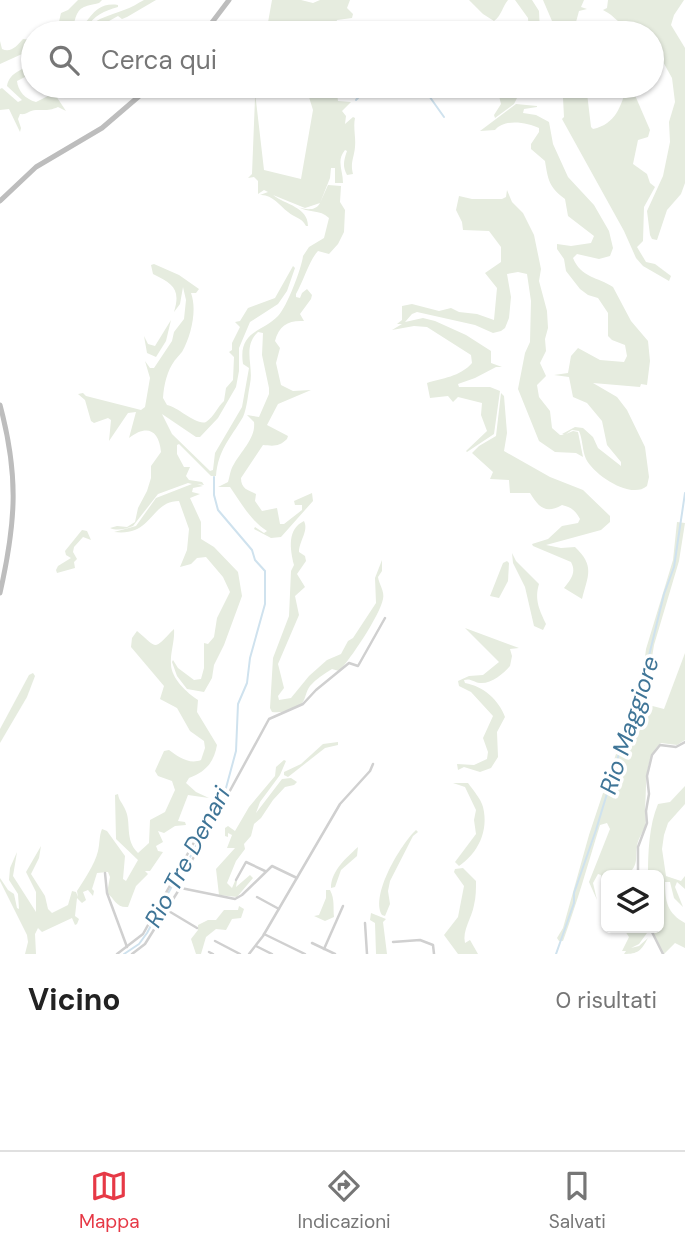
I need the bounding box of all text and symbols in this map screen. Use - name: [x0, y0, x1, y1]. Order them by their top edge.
- search box: [21, 21, 664, 98]
- icon: search: [45, 41, 83, 79]
- text: Cerca qui: [101, 43, 217, 77]
- water label: Rio Maggiore: [592, 652, 666, 798]
- water label: Rio Tre Denari: [137, 780, 238, 933]
- map controls: [601, 870, 664, 933]
- button: layers: [601, 870, 664, 933]
- text: Vicino: [28, 980, 121, 1019]
- text: 0 risultati: [556, 985, 657, 1015]
- tab: Mappa: [79, 1167, 140, 1234]
- tab: Indicazioni: [298, 1167, 391, 1234]
- tab: Salvati: [549, 1167, 606, 1234]

